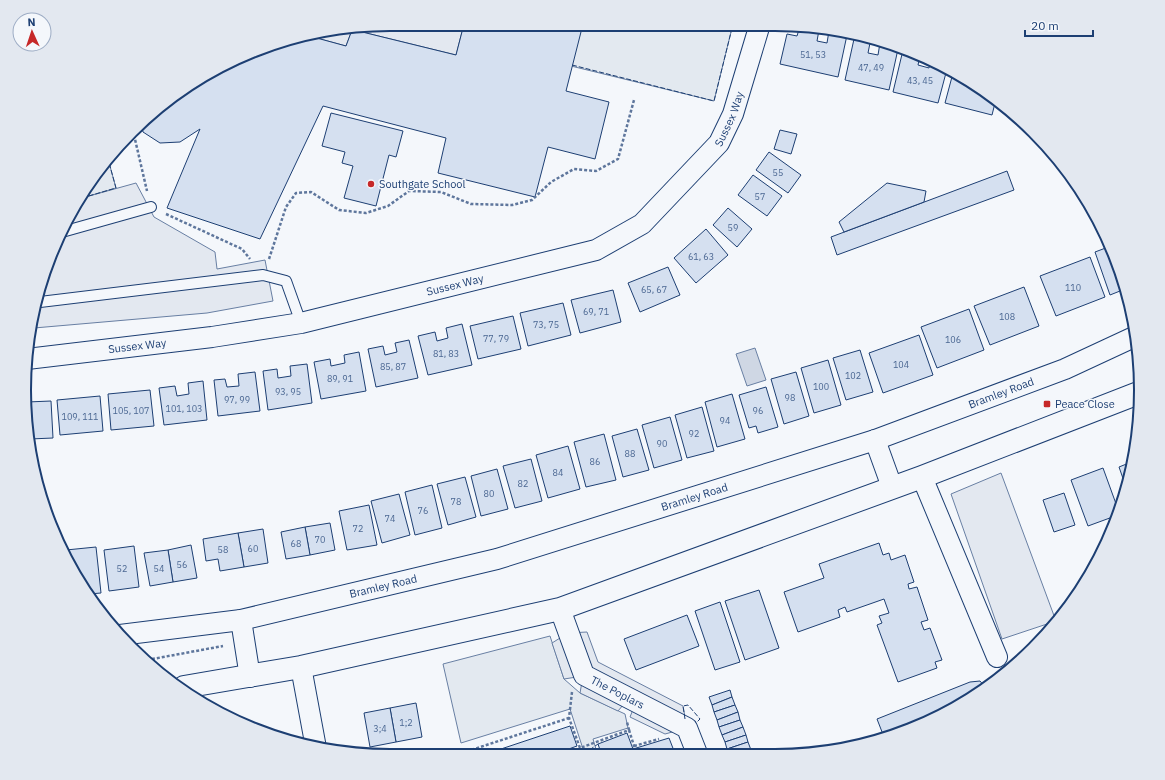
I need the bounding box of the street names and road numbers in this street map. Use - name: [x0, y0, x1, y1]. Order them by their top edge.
- street label: Sussex Way: [711, 89, 746, 149]
- street label: Sussex Way: [425, 271, 485, 299]
- street label: Sussex Way: [107, 335, 168, 356]
- street label: Bramley Road: [966, 374, 1036, 412]
- street label: Bramley Road: [659, 480, 729, 514]
- street label: Bramley Road: [348, 571, 418, 601]
- street label: The Poplars: [588, 673, 647, 712]

